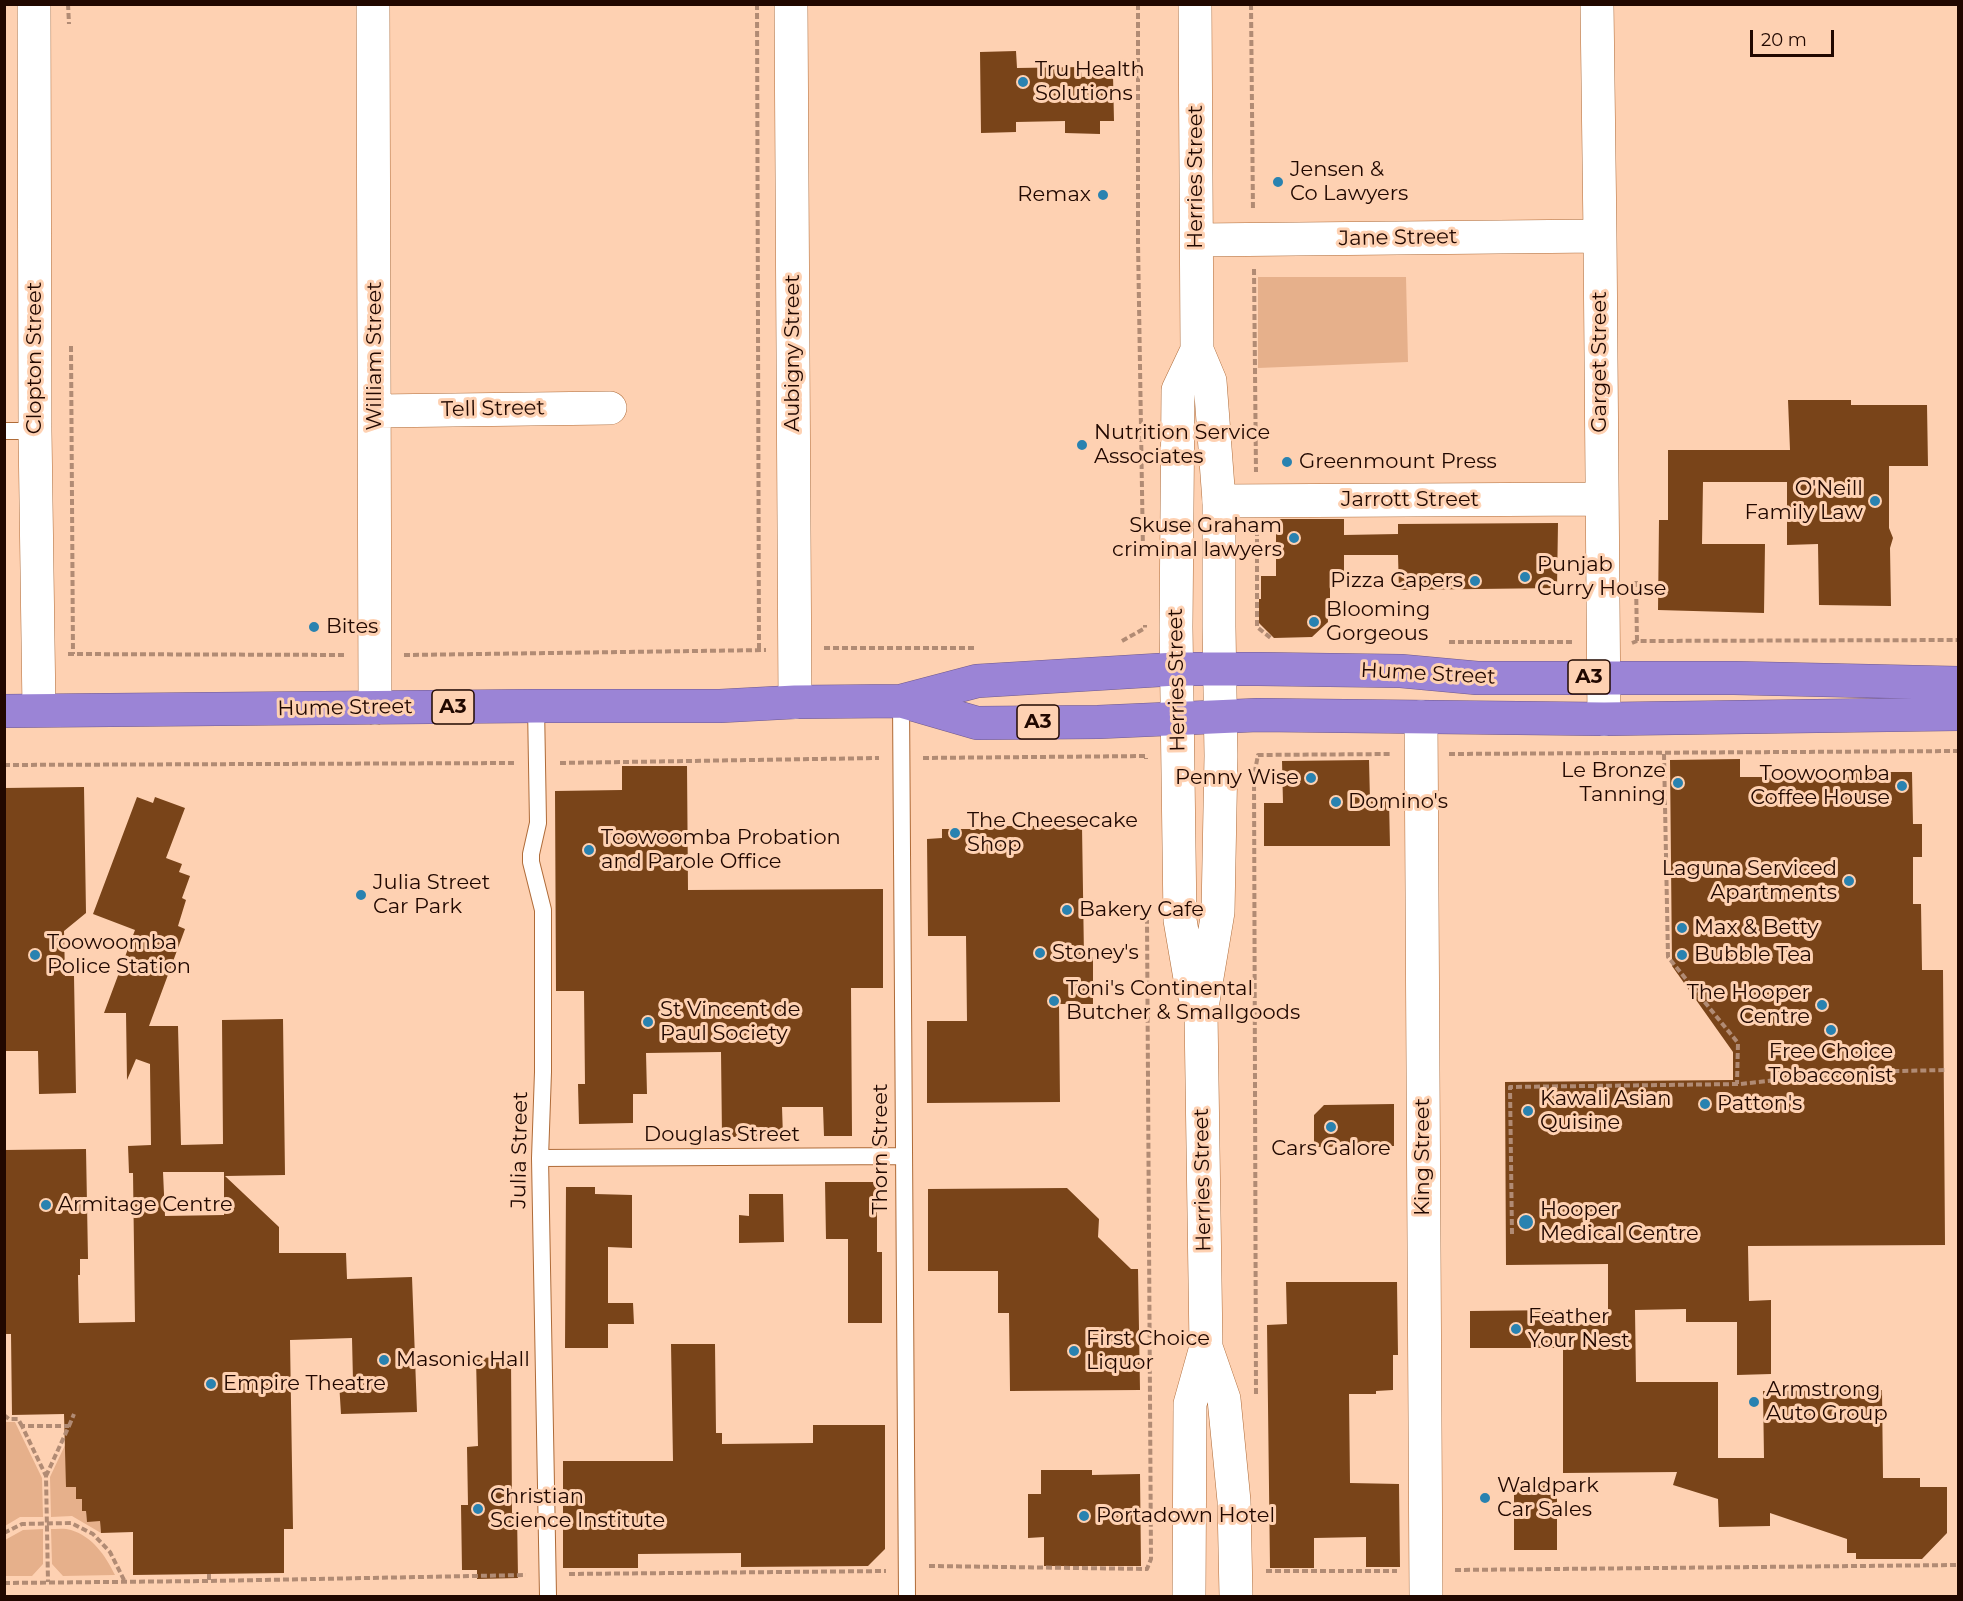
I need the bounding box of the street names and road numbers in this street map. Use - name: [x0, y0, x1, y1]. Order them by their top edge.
- street label: Herries Street: [1183, 105, 1209, 249]
- street label: Jane Street: [1338, 224, 1458, 252]
- street label: Aubigny Street: [780, 274, 806, 432]
- street label: William Street: [362, 281, 388, 431]
- street label: Clopton Street: [22, 282, 48, 434]
- street label: Garget Street: [1587, 291, 1613, 433]
- street label: Tell Street: [441, 395, 545, 423]
- street label: Jarrott Street: [1341, 487, 1479, 513]
- street label: Herries Street: [1163, 608, 1191, 752]
- street label: Hume Street: [1360, 658, 1496, 690]
- road number: A3: [1568, 660, 1610, 694]
- road number: A3: [432, 690, 474, 724]
- street label: Hume Street: [277, 694, 413, 722]
- road number: A3: [1017, 705, 1059, 739]
- street label: Thorn Street: [868, 1084, 894, 1214]
- street label: Julia Street: [506, 1091, 534, 1209]
- street label: King Street: [1410, 1098, 1436, 1216]
- street label: Herries Street: [1189, 1108, 1217, 1252]
- street label: Douglas Street: [644, 1122, 800, 1148]

